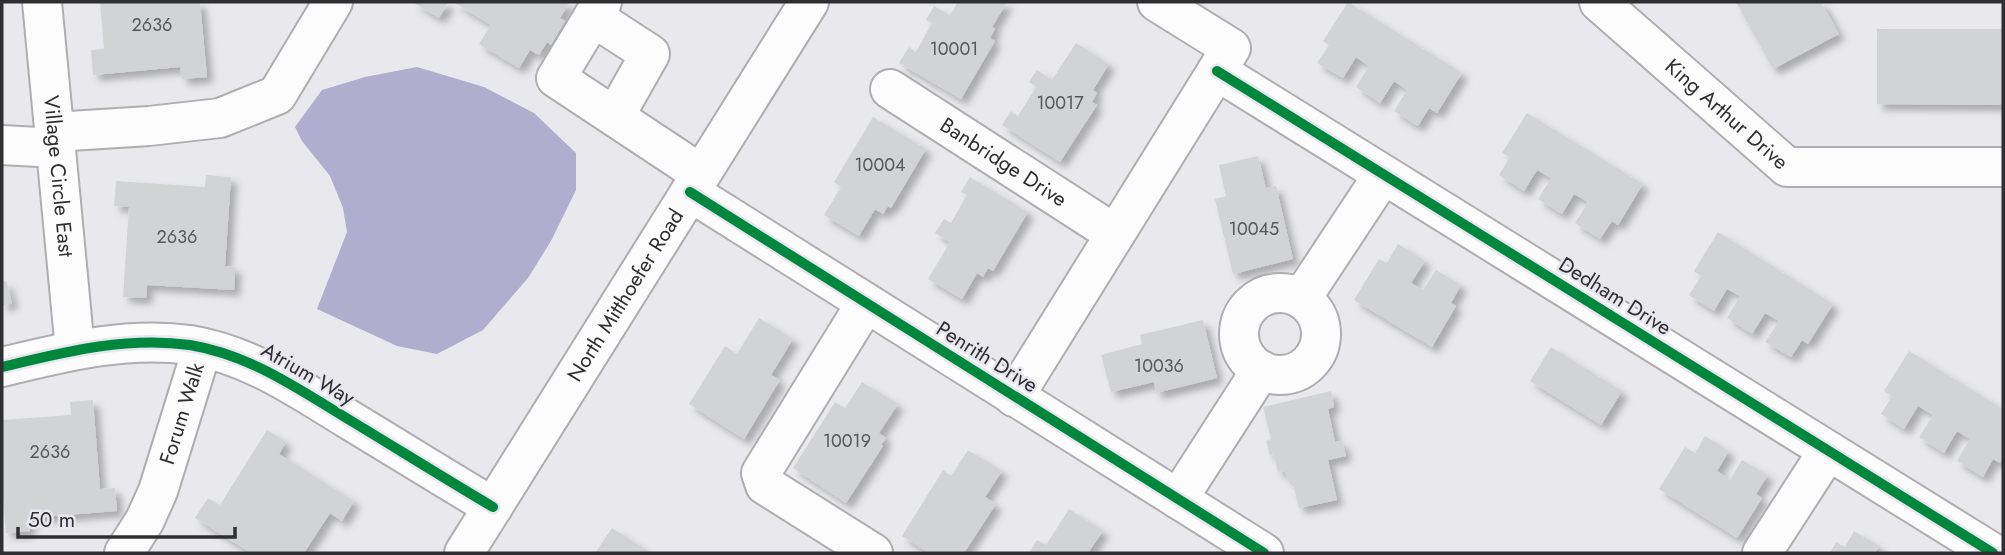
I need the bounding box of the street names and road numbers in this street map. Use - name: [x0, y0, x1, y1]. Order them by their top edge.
- street label: King Arthur Drive: [1659, 52, 1795, 177]
- street label: Village Circle East: [36, 94, 81, 258]
- street label: Banbridge Drive: [934, 110, 1073, 214]
- street label: North Mitthoefer Road: [560, 203, 691, 388]
- street label: Dedham Drive: [1553, 249, 1677, 343]
- street label: Penrith Drive: [931, 314, 1044, 400]
- street label: Atrium Way: [256, 335, 361, 413]
- street label: Forum Walk: [152, 358, 212, 468]

